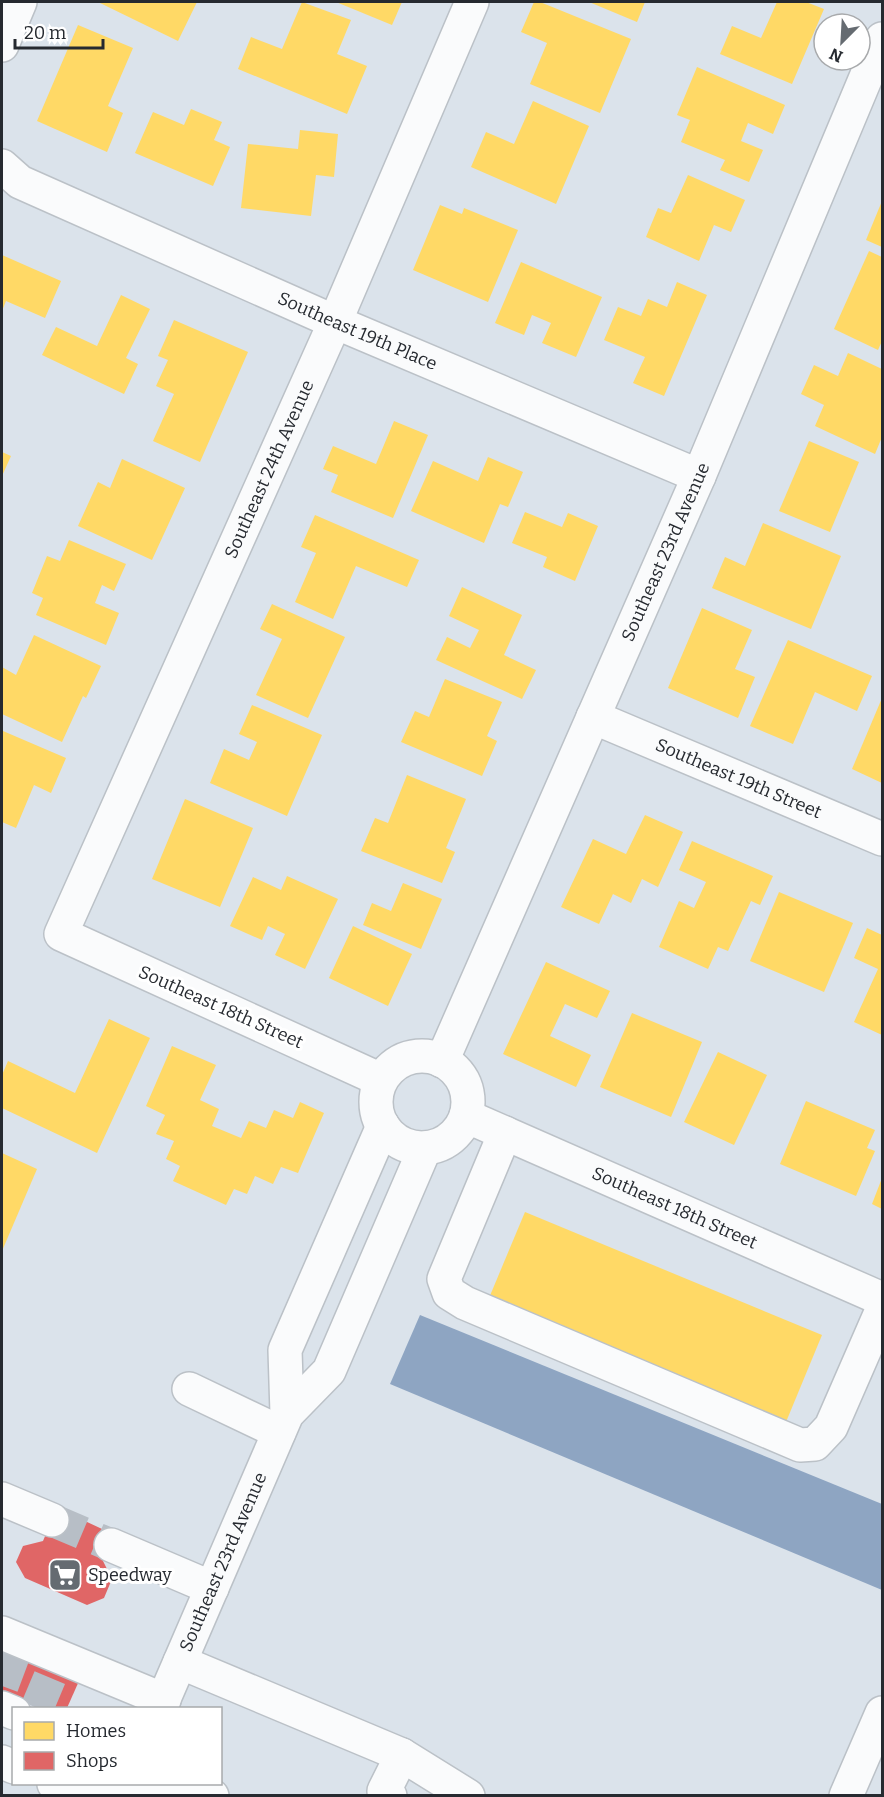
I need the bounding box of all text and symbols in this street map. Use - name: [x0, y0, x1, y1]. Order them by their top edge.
- scale bar: [15, 12, 104, 50]
- north arrow: [812, 12, 872, 72]
- text: 20 m: [24, 22, 66, 44]
- text: N: [827, 44, 846, 66]
- street label: Southeast 19th Place: [274, 287, 440, 375]
- street label: Southeast 24th Avenue: [220, 377, 319, 562]
- street label: Southeast 23rd Avenue: [617, 459, 714, 645]
- street label: Southeast 19th Street: [652, 734, 825, 823]
- street label: Southeast 18th Street: [135, 961, 307, 1053]
- street label: Southeast 18th Street: [589, 1162, 761, 1254]
- street label: Southeast 23rd Avenue: [175, 1469, 271, 1655]
- supermarket icon: Speedway: [47, 1557, 83, 1593]
- place label: Speedway: [88, 1564, 172, 1586]
- legend: [12, 1707, 222, 1785]
- text: Homes: [66, 1720, 126, 1742]
- text: Shops: [66, 1750, 118, 1772]

